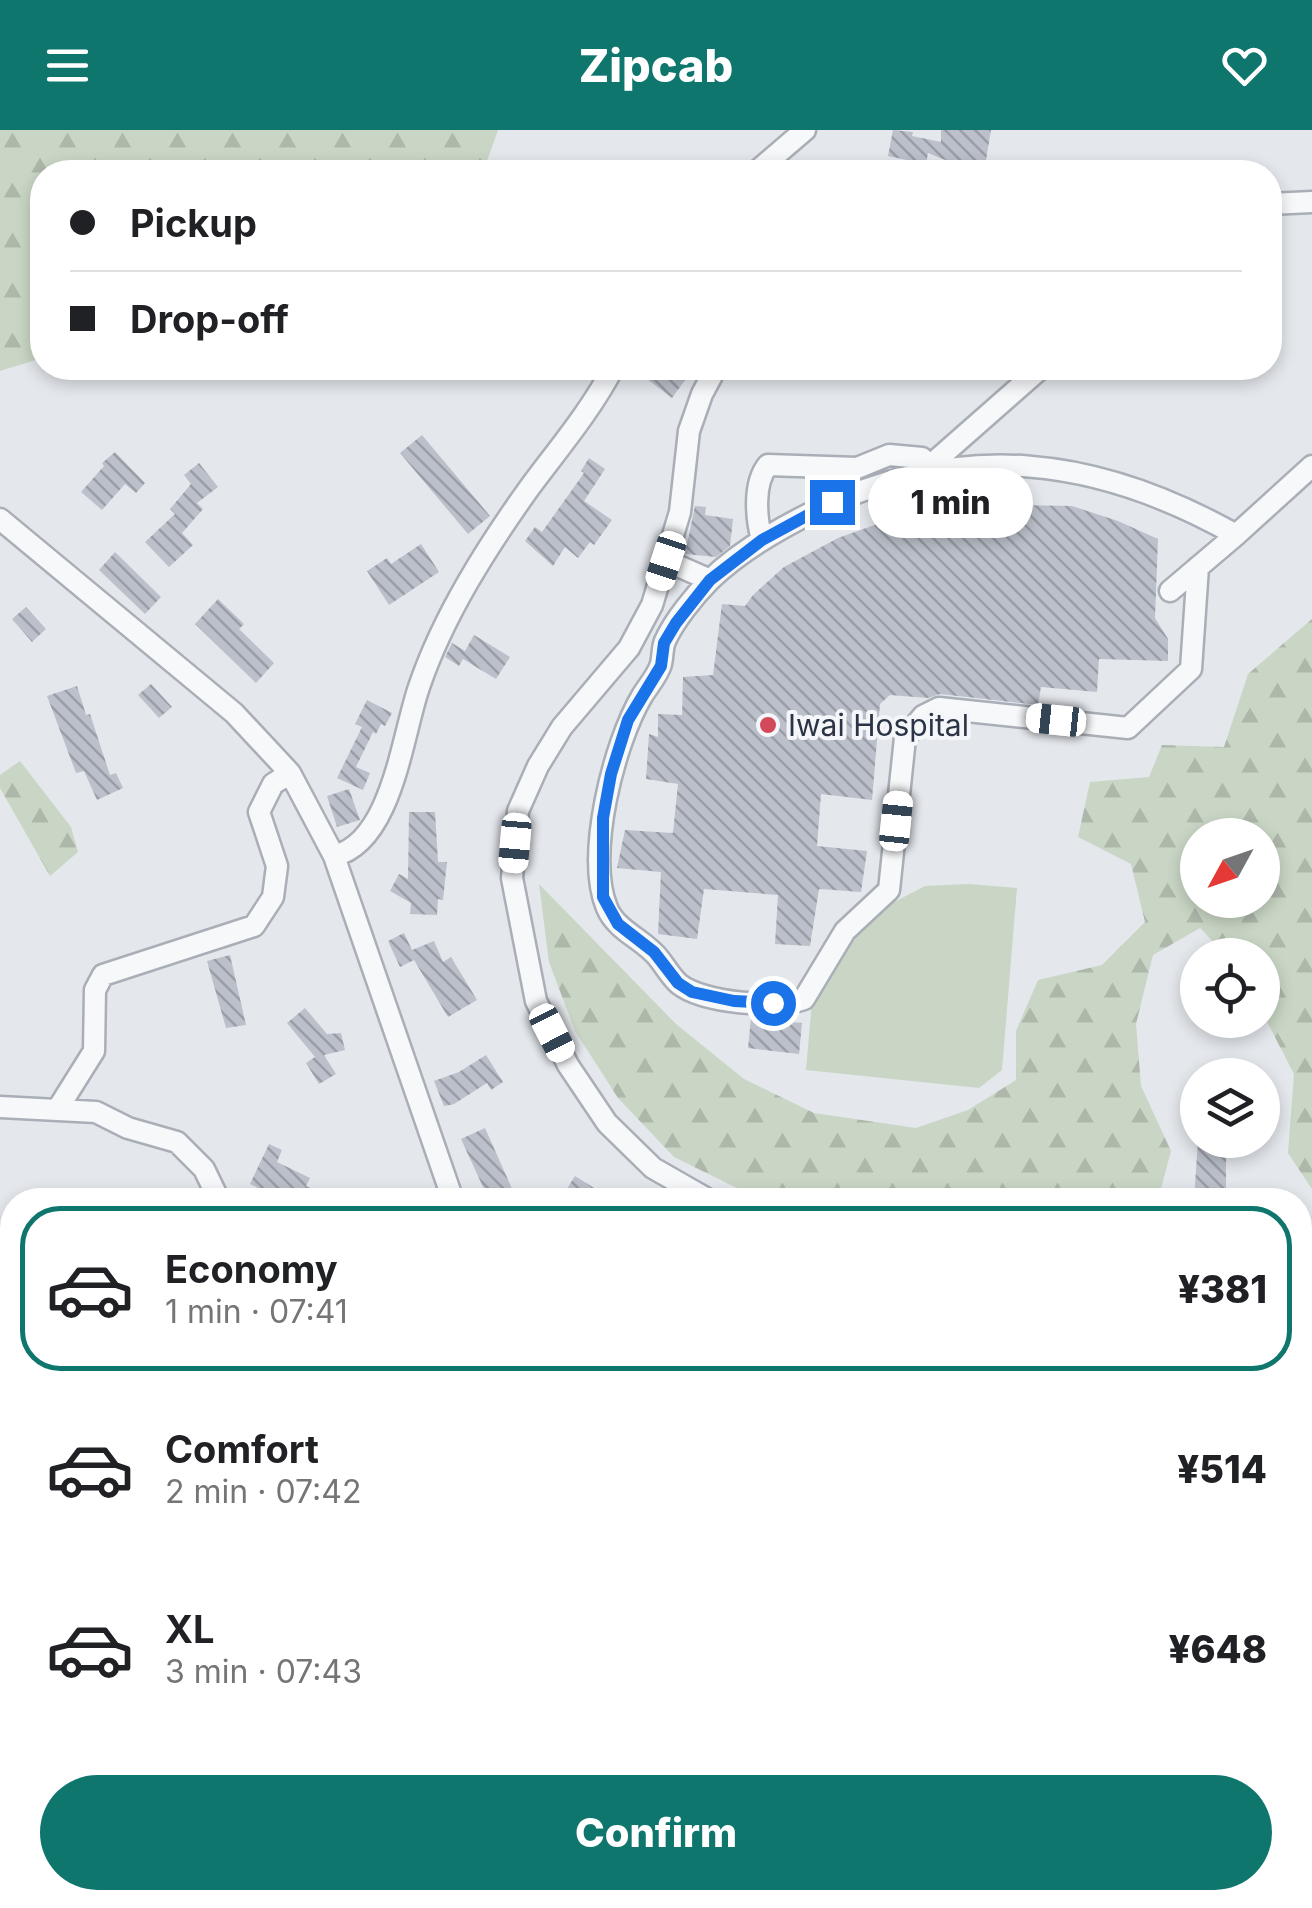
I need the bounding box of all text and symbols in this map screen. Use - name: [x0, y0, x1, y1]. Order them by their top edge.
- icon: menu: [40, 38, 95, 93]
- text: Zipcab: [579, 38, 733, 93]
- icon: heart: [1217, 38, 1272, 93]
- text: Pickup: [130, 200, 257, 246]
- text: Drop-off: [130, 296, 289, 342]
- callout: 1 min: [867, 467, 1032, 537]
- route end: [810, 480, 855, 525]
- text: 1 min: [910, 483, 991, 522]
- car: [642, 528, 690, 594]
- car: [1025, 702, 1087, 738]
- place label: Iwai Hospital: [788, 707, 969, 743]
- marker: Iwai Hospital: [757, 714, 779, 736]
- car: [878, 790, 914, 852]
- car: [497, 812, 533, 874]
- north arrow: [1180, 818, 1280, 918]
- map controls: [1180, 818, 1280, 1158]
- button: locate: [1180, 938, 1280, 1038]
- route start: [751, 981, 796, 1026]
- car: [525, 999, 579, 1067]
- button: layers: [1180, 1058, 1280, 1158]
- icon: car: [45, 1244, 135, 1334]
- text: Economy: [165, 1246, 338, 1292]
- text: ¥381: [1178, 1266, 1267, 1312]
- text: 1 min · 07:41: [165, 1292, 348, 1331]
- icon: car: [45, 1424, 135, 1514]
- text: Comfort: [165, 1426, 319, 1472]
- text: ¥514: [1177, 1446, 1267, 1492]
- text: 2 min · 07:42: [165, 1472, 361, 1511]
- icon: car: [45, 1604, 135, 1694]
- text: XL: [165, 1606, 215, 1652]
- text: ¥648: [1168, 1626, 1267, 1672]
- text: 3 min · 07:43: [165, 1652, 362, 1691]
- button: Confirm: [40, 1775, 1272, 1890]

